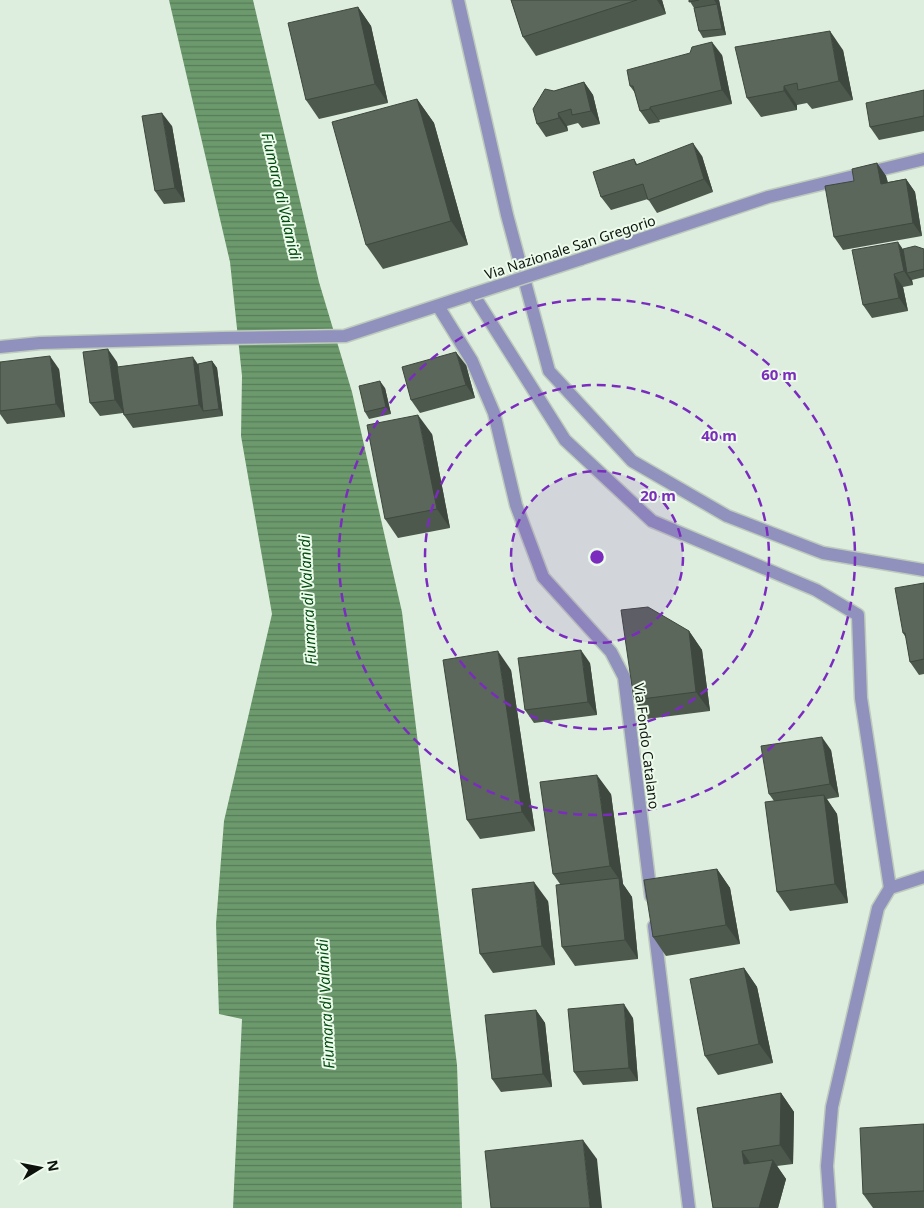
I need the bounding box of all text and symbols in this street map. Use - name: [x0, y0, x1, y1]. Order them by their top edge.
- water label: Fiumara di Valanidi: [258, 130, 307, 263]
- street label: Via Nazionale San Gregorio: [482, 210, 658, 284]
- text: 60 m: [761, 364, 797, 384]
- text: 40 m: [701, 425, 737, 445]
- text: 20 m: [640, 485, 676, 505]
- water label: Fiumara di Valanidi: [294, 533, 320, 665]
- centre of rings: [588, 548, 606, 566]
- street label: Via Fondo Catalano: [630, 682, 664, 810]
- water label: Fiumara di Valanidi: [312, 937, 338, 1069]
- north arrow: [15, 1143, 65, 1193]
- text: N: [43, 1158, 64, 1173]

